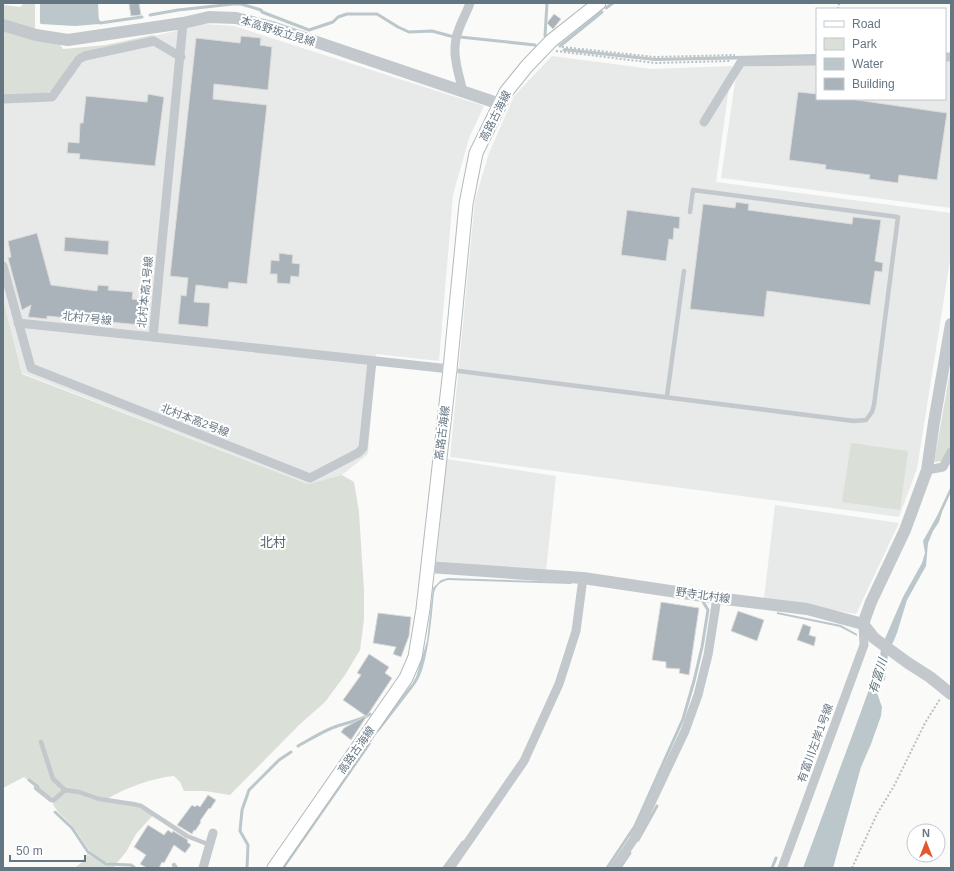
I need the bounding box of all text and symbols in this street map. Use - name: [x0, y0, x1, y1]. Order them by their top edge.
- legend: [816, 8, 946, 100]
- street label: 本高野坂立見線: [239, 14, 317, 48]
- text: Road: [852, 17, 881, 31]
- text: Park: [852, 37, 878, 51]
- text: Water: [852, 57, 884, 71]
- text: Building: [852, 77, 895, 91]
- street label: 高路古海線: [477, 89, 513, 143]
- street label: 北村本高1号線: [135, 256, 155, 328]
- street label: 北村7号線: [61, 309, 113, 327]
- street label: 北村本高2号線: [159, 401, 231, 439]
- street label: 高路古海線: [433, 405, 451, 461]
- district label: 北村: [260, 535, 286, 550]
- street label: 野寺北村線: [675, 585, 731, 605]
- water label: 有富川: [866, 655, 891, 695]
- street label: 有富川左岸1号線: [795, 702, 835, 784]
- street label: 高路古海線: [335, 724, 377, 776]
- north arrow: [906, 823, 946, 863]
- text: N: [922, 827, 930, 839]
- scale bar: [10, 837, 85, 863]
- text: 50 m: [16, 844, 43, 858]

